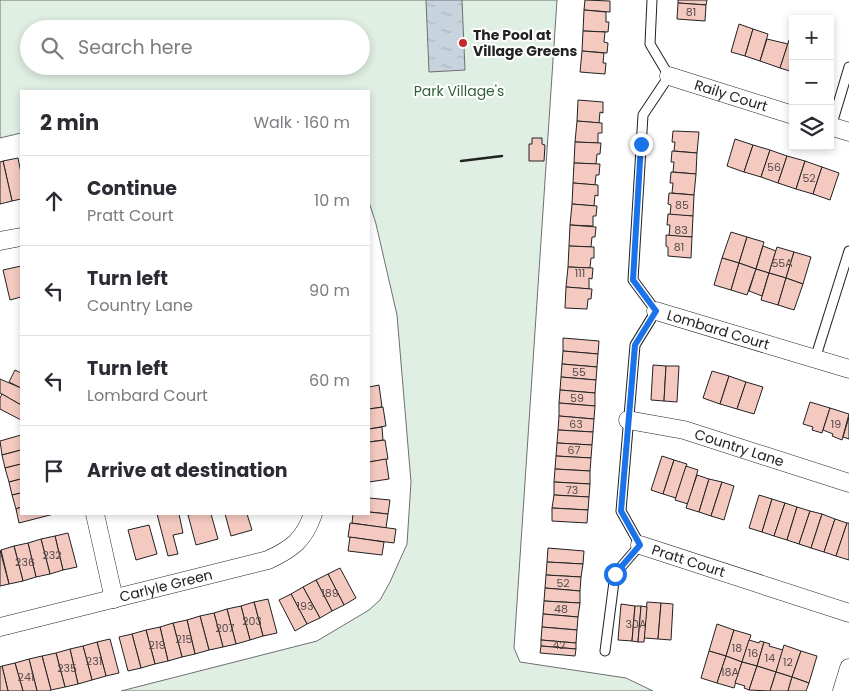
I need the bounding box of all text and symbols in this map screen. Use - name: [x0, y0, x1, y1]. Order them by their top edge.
- house number: 81: [686, 4, 696, 20]
- map controls: [789, 15, 834, 150]
- button: +: [789, 15, 834, 60]
- search box: [20, 20, 370, 75]
- place label: The Pool at Village Greens: [473, 25, 578, 61]
- icon: search: [38, 34, 66, 62]
- text: Search here: [78, 34, 192, 61]
- marker: The Pool at Village Greens: [457, 37, 469, 49]
- button: −: [789, 60, 834, 105]
- street label: Raily Court: [692, 75, 770, 116]
- park label: Park Village's: [414, 81, 504, 101]
- button: layers: [789, 105, 834, 150]
- text: 2 min: [40, 108, 99, 137]
- text: Walk · 160 m: [253, 111, 350, 134]
- route end: [630, 133, 653, 156]
- house number: 56: [767, 159, 781, 175]
- house number: 52: [802, 170, 816, 186]
- text: Continue: [87, 175, 177, 202]
- icon: ahead: [40, 187, 68, 215]
- text: 10 m: [314, 189, 350, 212]
- house number: 85: [675, 197, 689, 213]
- text: Pratt Court: [87, 204, 174, 227]
- house number: 83: [674, 222, 688, 238]
- house number: 81: [674, 239, 684, 255]
- house number: 55A: [771, 255, 793, 271]
- text: Turn left: [87, 265, 168, 292]
- house number: 111: [575, 265, 585, 281]
- icon: left: [40, 277, 68, 305]
- text: 90 m: [309, 279, 350, 302]
- text: Country Lane: [87, 294, 193, 317]
- street label: Lombard Court: [665, 305, 772, 355]
- text: Turn left: [87, 355, 168, 382]
- house number: 55: [572, 364, 586, 380]
- icon: left: [40, 367, 68, 395]
- text: 60 m: [309, 369, 350, 392]
- text: Lombard Court: [87, 384, 208, 407]
- house number: 59: [570, 390, 584, 406]
- house number: 63: [569, 416, 583, 432]
- house number: 19: [831, 416, 841, 432]
- street label: Country Lane: [692, 424, 787, 472]
- house number: 67: [568, 442, 581, 458]
- icon: arrive: [40, 457, 68, 485]
- text: Arrive at destination: [87, 457, 288, 484]
- house number: 73: [566, 482, 578, 498]
- street label: Pratt Court: [649, 540, 728, 582]
- house number: 232: [42, 547, 62, 563]
- house number: 236: [15, 554, 35, 570]
- route start: [604, 563, 627, 586]
- street label: Carlyle Green: [117, 564, 215, 607]
- house number: 52: [556, 575, 570, 591]
- house number: 189: [321, 585, 339, 601]
- house number: 193: [297, 598, 313, 614]
- house number: 48: [554, 601, 568, 617]
- house number: 203: [242, 613, 262, 629]
- house number: 30A: [626, 616, 647, 632]
- house number: 207: [215, 620, 235, 636]
- house number: 215: [176, 631, 192, 647]
- house number: 219: [149, 637, 165, 653]
- house number: 42: [552, 637, 566, 653]
- house number: 18: [732, 640, 742, 656]
- house number: 16: [748, 645, 758, 661]
- house number: 14: [765, 650, 775, 666]
- house number: 231: [86, 653, 102, 669]
- house number: 12: [783, 654, 793, 670]
- house number: 235: [57, 660, 77, 676]
- house number: 18A: [721, 664, 740, 680]
- house number: 241: [18, 669, 34, 685]

